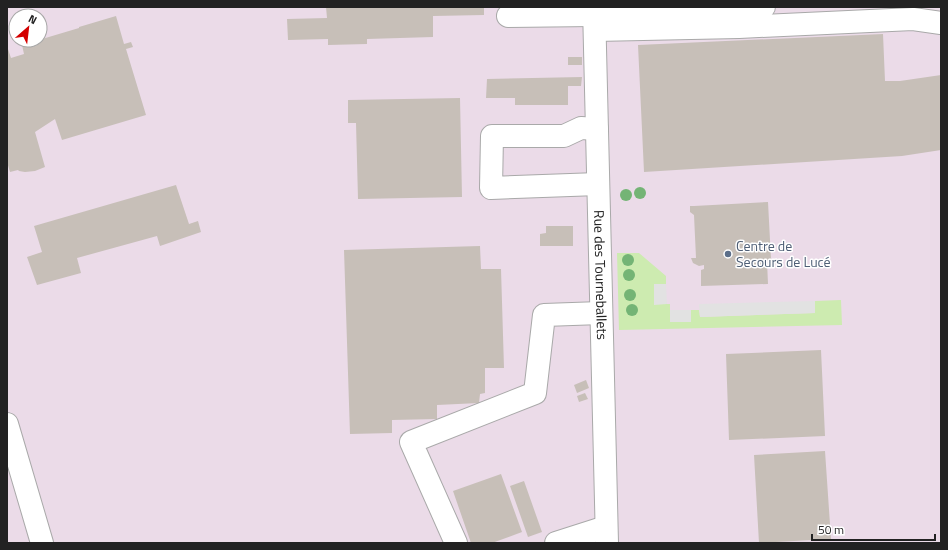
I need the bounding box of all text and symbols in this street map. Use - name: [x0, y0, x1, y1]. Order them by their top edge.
- north arrow: [8, 8, 48, 48]
- text: N: [26, 10, 40, 28]
- street label: Rue des Tourneballets: [589, 210, 613, 340]
- place label: Centre de Secours de Lucé: [736, 235, 831, 272]
- marker: Centre de Secours de Lucé: [723, 249, 733, 259]
- scale bar: [812, 516, 935, 542]
- text: 50 m: [818, 520, 844, 539]

